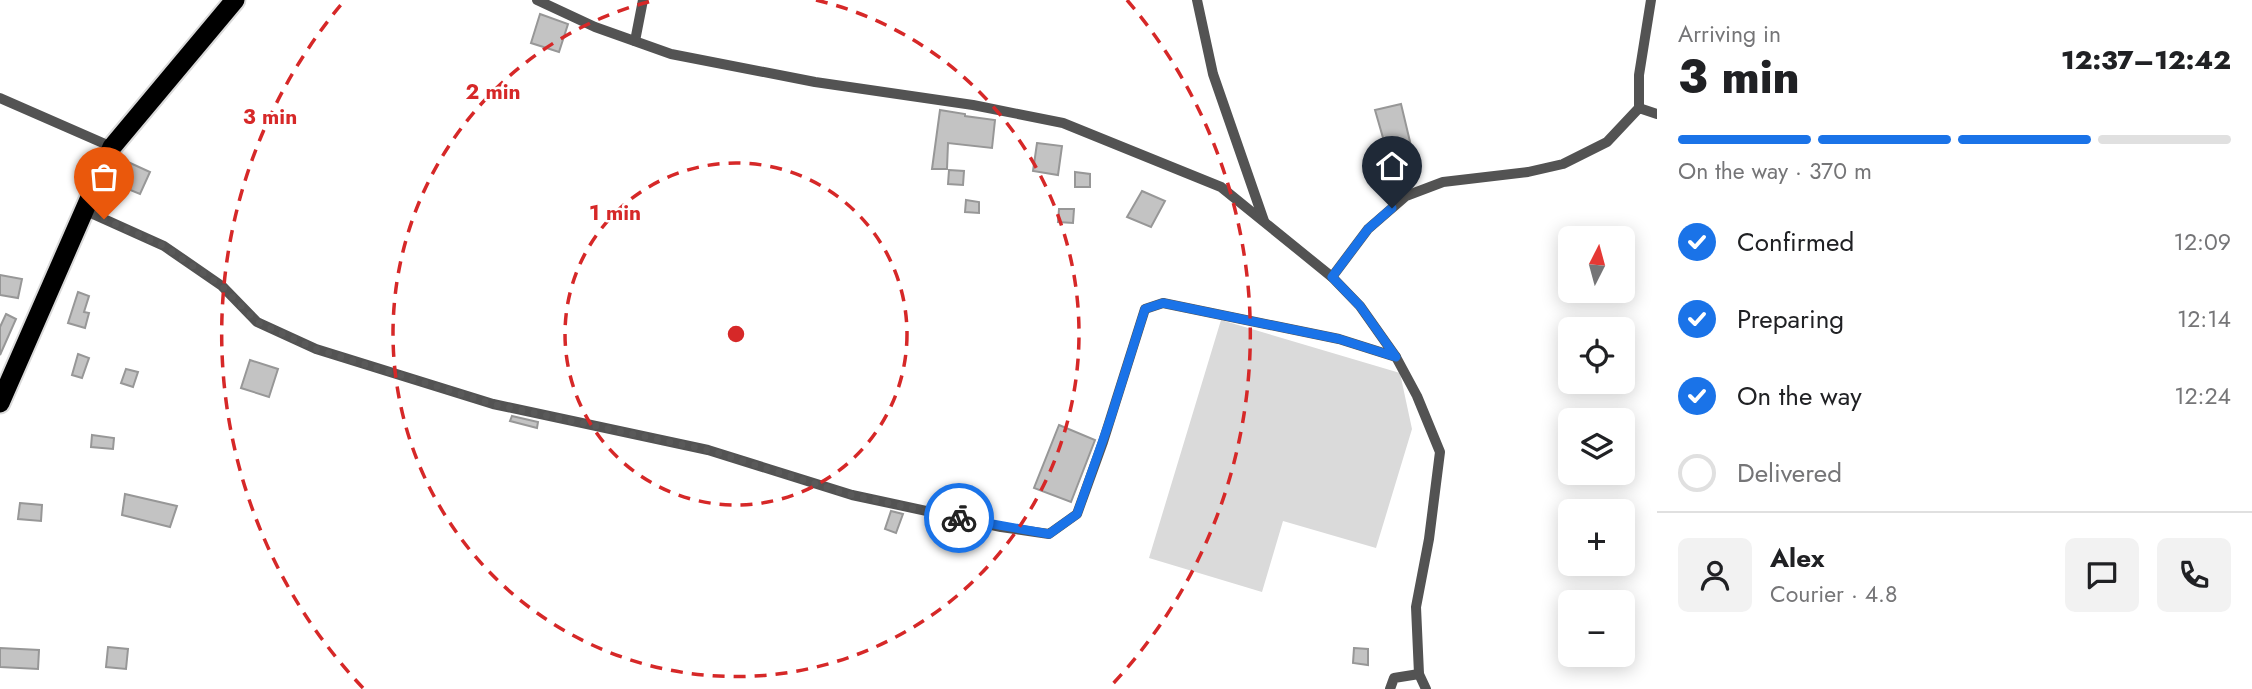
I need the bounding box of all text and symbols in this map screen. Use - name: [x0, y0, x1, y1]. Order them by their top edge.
- text: Arriving in: [1678, 17, 1781, 51]
- text: 12:37–12:42: [2061, 41, 2231, 79]
- text: 3 min: [1678, 44, 1800, 110]
- text: 2 min: [465, 77, 521, 107]
- text: 3 min: [243, 102, 297, 132]
- pin: [1362, 136, 1422, 208]
- pin: [74, 147, 134, 219]
- icon: home: [1373, 147, 1411, 185]
- text: On the way · 370 m: [1678, 154, 1872, 188]
- icon: bag: [85, 158, 123, 196]
- text: 1 min: [589, 198, 641, 228]
- icon: check: [1678, 223, 1716, 261]
- text: Confirmed: [1737, 223, 1854, 261]
- text: 12:09: [2174, 225, 2231, 259]
- north arrow: [1558, 226, 1634, 303]
- map controls: [1558, 226, 1635, 667]
- icon: check: [1678, 300, 1716, 338]
- text: Preparing: [1737, 300, 1844, 338]
- text: 12:14: [2177, 302, 2231, 336]
- button: locate: [1558, 317, 1635, 394]
- centre of rings: [724, 322, 748, 346]
- icon: check: [1678, 377, 1716, 415]
- text: On the way: [1737, 377, 1862, 415]
- text: 12:24: [2174, 379, 2231, 413]
- button: layers: [1558, 408, 1635, 485]
- text: Delivered: [1737, 454, 1842, 492]
- courier: [924, 483, 994, 553]
- icon: bike: [940, 499, 978, 537]
- button: +: [1558, 499, 1635, 576]
- button: person: [1678, 538, 1752, 612]
- button: chat: [2065, 538, 2139, 612]
- button: phone: [2157, 538, 2231, 612]
- text: Alex: [1770, 539, 1824, 577]
- text: Courier · 4.8: [1770, 577, 1898, 611]
- button: −: [1558, 590, 1635, 667]

